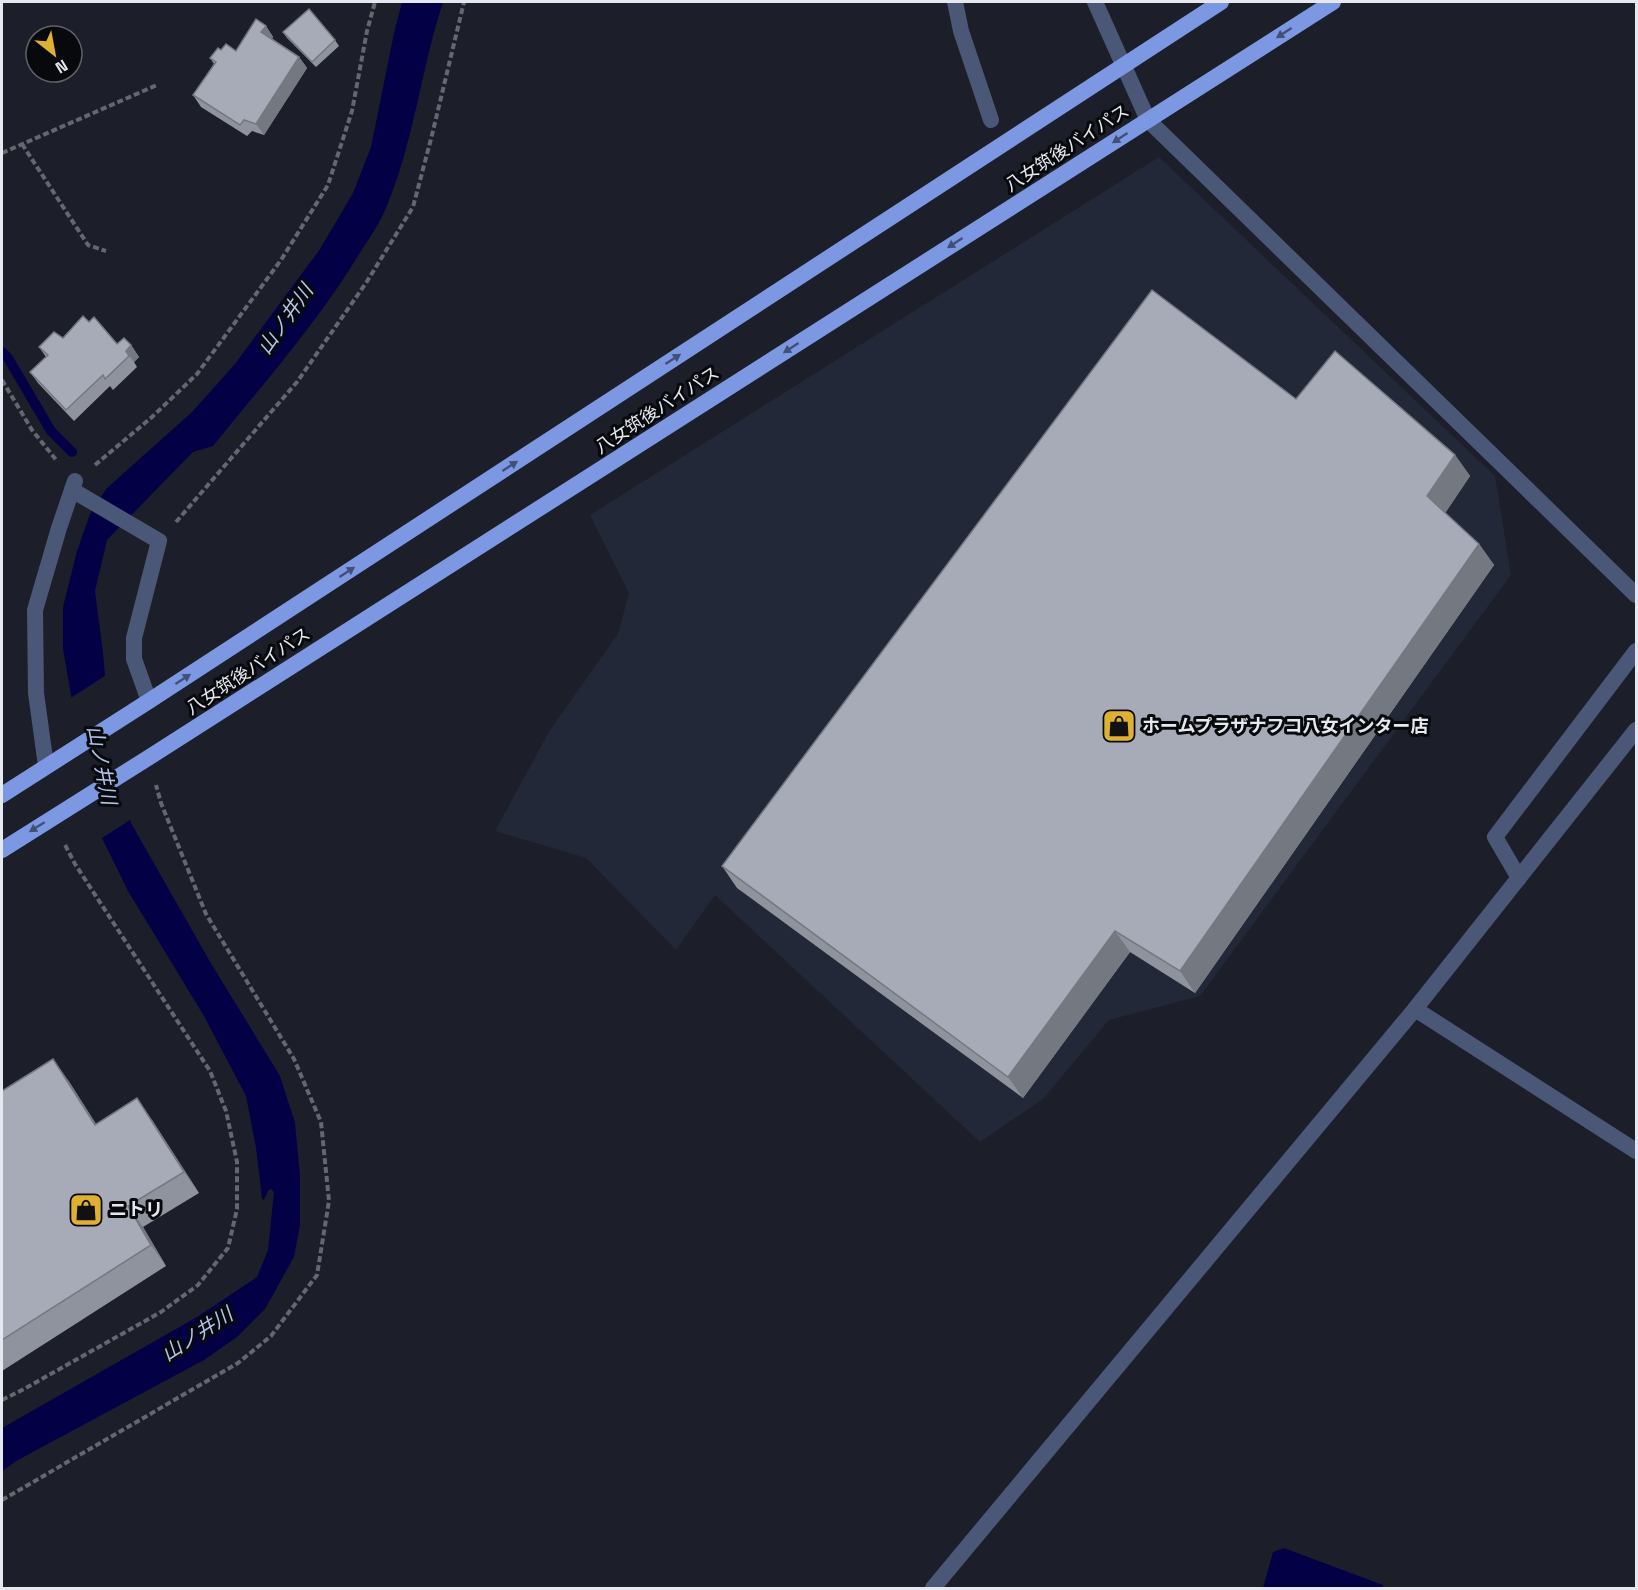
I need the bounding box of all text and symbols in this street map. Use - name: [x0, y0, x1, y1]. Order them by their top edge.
- north arrow: [24, 24, 84, 84]
- one-way arrow: [1276, 27, 1292, 38]
- text: N: [51, 55, 71, 78]
- street label: 八女筑後バイパス: [1000, 99, 1133, 196]
- one-way arrow: [1111, 132, 1128, 143]
- one-way arrow: [947, 237, 963, 248]
- water label: 山ノ井川: [251, 277, 320, 359]
- one-way arrow: [783, 342, 799, 353]
- one-way arrow: [665, 354, 681, 365]
- street label: 八女筑後バイパス: [590, 361, 723, 458]
- one-way arrow: [502, 460, 518, 471]
- one-way arrow: [338, 567, 355, 578]
- street label: 八女筑後バイパス: [181, 622, 314, 719]
- one-way arrow: [175, 673, 191, 685]
- shop icon: ホームプラザナフコ八女インター店: [1101, 708, 1137, 744]
- place label: ホームプラザナフコ八女インター店: [1142, 714, 1428, 737]
- water label: 山ノ井川: [82, 723, 123, 809]
- one-way arrow: [29, 821, 45, 832]
- shop icon: ニトリ: [68, 1192, 104, 1228]
- place label: ニトリ: [109, 1198, 163, 1221]
- water label: 山ノ井川: [156, 1300, 239, 1367]

